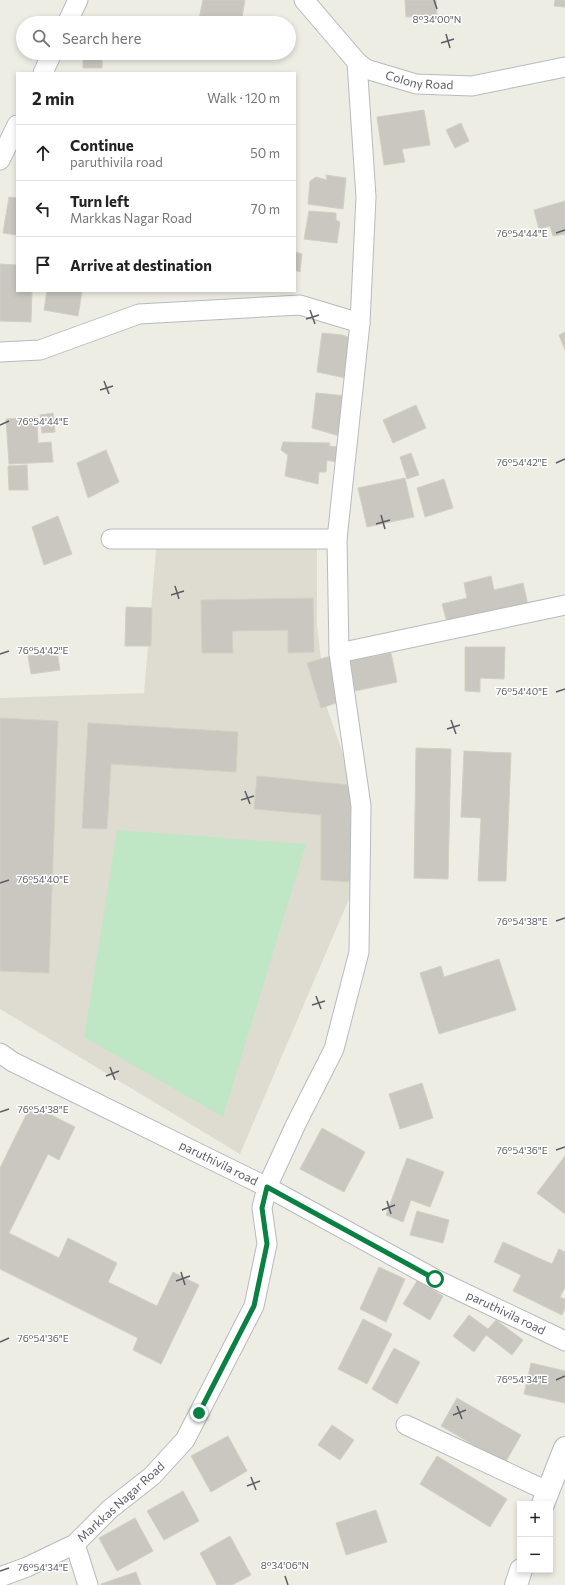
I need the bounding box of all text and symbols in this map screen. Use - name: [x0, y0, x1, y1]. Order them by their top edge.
- text: 8°34'00"N: [413, 13, 461, 25]
- search box: [16, 16, 296, 60]
- icon: search: [30, 27, 52, 49]
- text: Search here: [62, 29, 141, 47]
- street label: Colony Road: [384, 67, 454, 91]
- text: 2 min: [32, 88, 74, 109]
- text: Walk · 120 m: [207, 90, 280, 106]
- text: Continue: [70, 136, 134, 154]
- icon: ahead: [32, 142, 54, 164]
- text: 50 m: [250, 145, 280, 161]
- text: paruthivila road: [70, 154, 163, 170]
- text: Turn left: [70, 192, 129, 210]
- icon: left: [32, 198, 54, 220]
- text: 70 m: [251, 201, 280, 217]
- text: Markkas Nagar Road: [70, 210, 192, 226]
- text: 76°54'44"E: [496, 227, 548, 239]
- icon: arrive: [32, 254, 54, 276]
- text: Arrive at destination: [70, 256, 212, 274]
- text: 76°54'44"E: [17, 415, 69, 427]
- text: 76°54'42"E: [497, 456, 547, 468]
- text: 76°54'42"E: [18, 644, 68, 656]
- text: 76°54'40"E: [496, 685, 548, 697]
- text: 76°54'40"E: [17, 873, 69, 885]
- text: 76°54'38"E: [496, 915, 548, 927]
- text: 76°54'38"E: [17, 1103, 69, 1115]
- street label: paruthivila road: [178, 1137, 261, 1188]
- text: 76°54'36"E: [496, 1144, 548, 1156]
- route start: [426, 1270, 444, 1288]
- street label: paruthivila road: [465, 1287, 548, 1337]
- text: 76°54'36"E: [17, 1332, 69, 1344]
- text: 76°54'34"E: [496, 1373, 548, 1385]
- route end: [190, 1404, 208, 1422]
- street label: Markkas Nagar Road: [74, 1458, 167, 1544]
- map controls: [517, 1501, 553, 1573]
- button: +: [517, 1501, 553, 1537]
- button: −: [517, 1537, 553, 1573]
- text: 8°34'06"N: [261, 1559, 309, 1571]
- text: 76°54'34"E: [17, 1561, 69, 1573]

